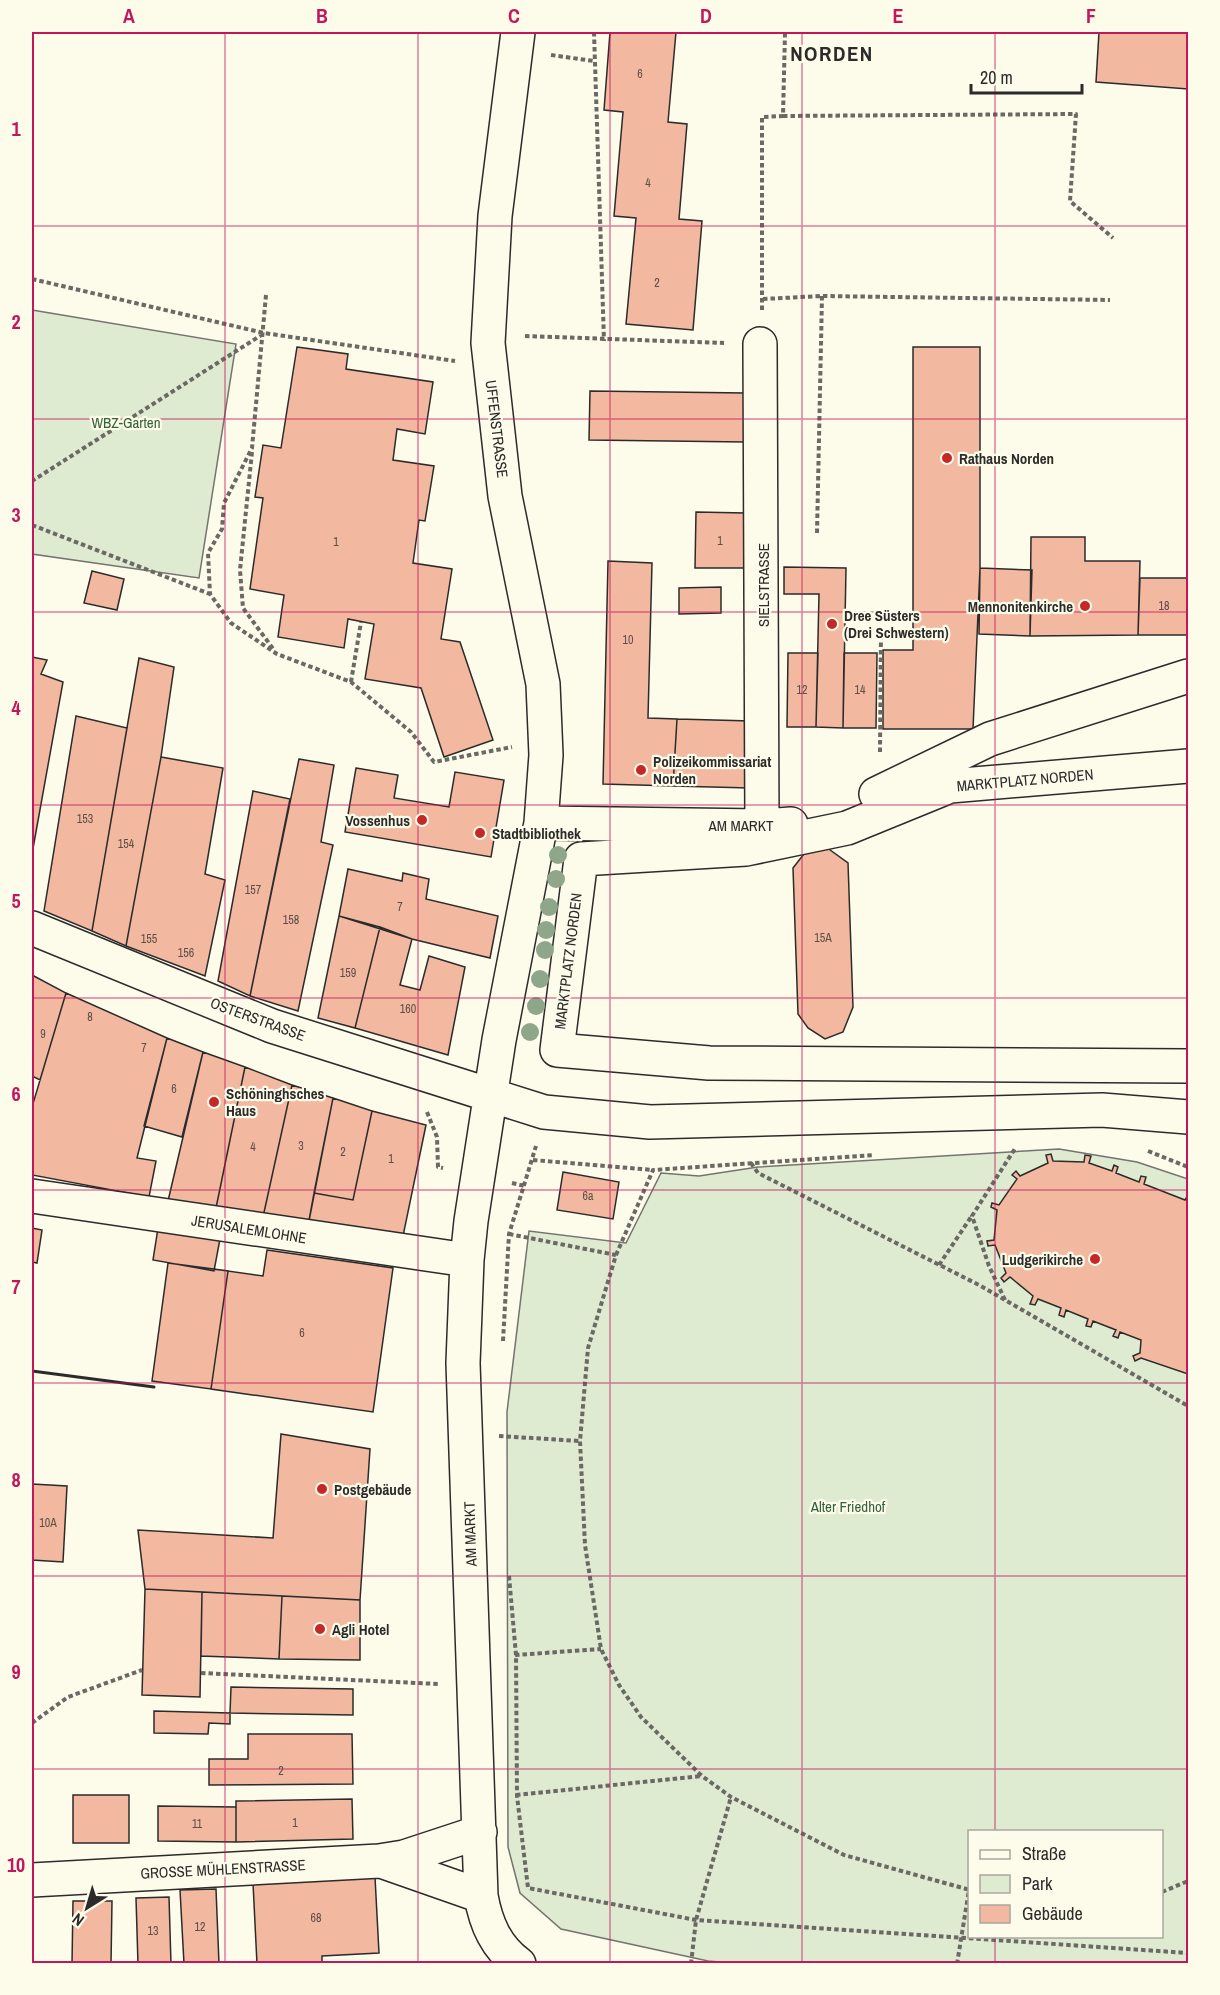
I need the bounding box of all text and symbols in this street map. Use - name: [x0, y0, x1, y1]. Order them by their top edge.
- text: A: [123, 2, 135, 29]
- text: B: [316, 2, 328, 29]
- text: C: [508, 2, 520, 29]
- text: D: [700, 2, 712, 29]
- text: E: [893, 2, 904, 29]
- text: F: [1086, 2, 1096, 29]
- district label: NORDEN: [790, 39, 874, 68]
- scale bar: [971, 57, 1082, 95]
- text: 20 m: [980, 65, 1013, 90]
- house number: 6: [637, 66, 643, 82]
- text: 1: [11, 115, 21, 142]
- house number: 4: [645, 175, 651, 191]
- house number: 2: [654, 275, 660, 291]
- text: 2: [11, 308, 21, 335]
- street label: UFFENSTRASSE: [481, 379, 513, 479]
- park label: WBZ-Garten: [91, 412, 161, 433]
- place label: Rathaus Norden: [959, 448, 1054, 469]
- marker: Rathaus Norden: [940, 451, 954, 465]
- text: 3: [11, 501, 21, 528]
- house number: 1: [717, 533, 723, 549]
- house number: 1: [333, 534, 339, 550]
- street label: SIELSTRASSE: [753, 543, 774, 627]
- place label: Mennonitenkirche: [968, 596, 1073, 617]
- house number: 18: [1159, 598, 1169, 614]
- marker: Mennonitenkirche: [1078, 599, 1092, 613]
- place label: Dree Süsters (Drei Schwestern): [844, 605, 949, 643]
- marker: Dree Süsters (Drei Schwestern): [825, 617, 839, 631]
- house number: 10: [623, 632, 633, 648]
- house number: 12: [797, 682, 807, 698]
- house number: 14: [855, 682, 866, 698]
- text: 4: [11, 694, 21, 721]
- place label: Polizeikommissariat Norden: [653, 751, 771, 789]
- marker: Polizeikommissariat Norden: [634, 763, 648, 777]
- street label: MARKTPLATZ NORDEN: [956, 764, 1094, 796]
- place label: Vossenhus: [345, 810, 410, 831]
- house number: 153: [77, 811, 93, 827]
- marker: Vossenhus: [415, 813, 429, 827]
- street label: AM MARKT: [708, 815, 774, 836]
- place label: Stadtbibliothek: [492, 823, 581, 844]
- marker: Stadtbibliothek: [473, 826, 487, 840]
- house number: 154: [118, 836, 135, 852]
- house number: 157: [245, 882, 262, 898]
- text: 5: [11, 887, 21, 914]
- street label: MARKTPLATZ NORDEN: [549, 892, 587, 1030]
- house number: 7: [397, 899, 403, 915]
- house number: 158: [283, 912, 299, 928]
- house number: 15A: [814, 930, 832, 946]
- house number: 155: [141, 931, 158, 947]
- house number: 156: [178, 945, 194, 961]
- house number: 159: [340, 965, 356, 981]
- street label: OSTERSTRASSE: [208, 992, 308, 1046]
- house number: 160: [400, 1001, 416, 1017]
- house number: 8: [87, 1009, 93, 1025]
- house number: 9: [40, 1026, 46, 1042]
- house number: 7: [141, 1040, 147, 1056]
- text: 6: [11, 1080, 21, 1107]
- house number: 6: [171, 1081, 177, 1097]
- place label: Schöninghsches Haus: [226, 1083, 325, 1121]
- marker: Schöninghsches Haus: [207, 1095, 221, 1109]
- house number: 3: [298, 1138, 304, 1154]
- house number: 4: [250, 1139, 256, 1155]
- house number: 2: [340, 1144, 346, 1160]
- house number: 1: [388, 1151, 394, 1167]
- house number: 6a: [583, 1188, 594, 1204]
- street label: JERUSALEMLOHNE: [190, 1210, 308, 1248]
- place label: Ludgerikirche: [1002, 1249, 1083, 1270]
- marker: Ludgerikirche: [1088, 1252, 1102, 1266]
- text: 7: [11, 1273, 21, 1300]
- house number: 6: [299, 1325, 305, 1341]
- text: 8: [11, 1466, 21, 1493]
- place label: Postgebäude: [334, 1479, 411, 1500]
- marker: Postgebäude: [315, 1482, 329, 1496]
- park label: Alter Friedhof: [810, 1496, 886, 1517]
- street label: AM MARKT: [458, 1501, 482, 1568]
- house number: 10A: [39, 1515, 57, 1531]
- place label: Agli Hotel: [332, 1619, 389, 1640]
- marker: Agli Hotel: [313, 1622, 327, 1636]
- text: 9: [11, 1658, 21, 1685]
- house number: 2: [278, 1763, 284, 1779]
- house number: 1: [292, 1815, 298, 1831]
- house number: 11: [192, 1816, 203, 1832]
- legend: [968, 1830, 1163, 1938]
- text: Straße: [1022, 1841, 1066, 1866]
- text: 10: [7, 1851, 25, 1878]
- street label: GROSSE MÜHLENSTRASSE: [140, 1854, 306, 1884]
- text: Park: [1022, 1871, 1053, 1896]
- north arrow: [57, 1878, 117, 1938]
- text: Gebäude: [1022, 1901, 1083, 1926]
- text: N: [68, 1908, 88, 1932]
- house number: 68: [311, 1910, 321, 1926]
- house number: 12: [195, 1919, 205, 1935]
- house number: 13: [148, 1923, 158, 1939]

